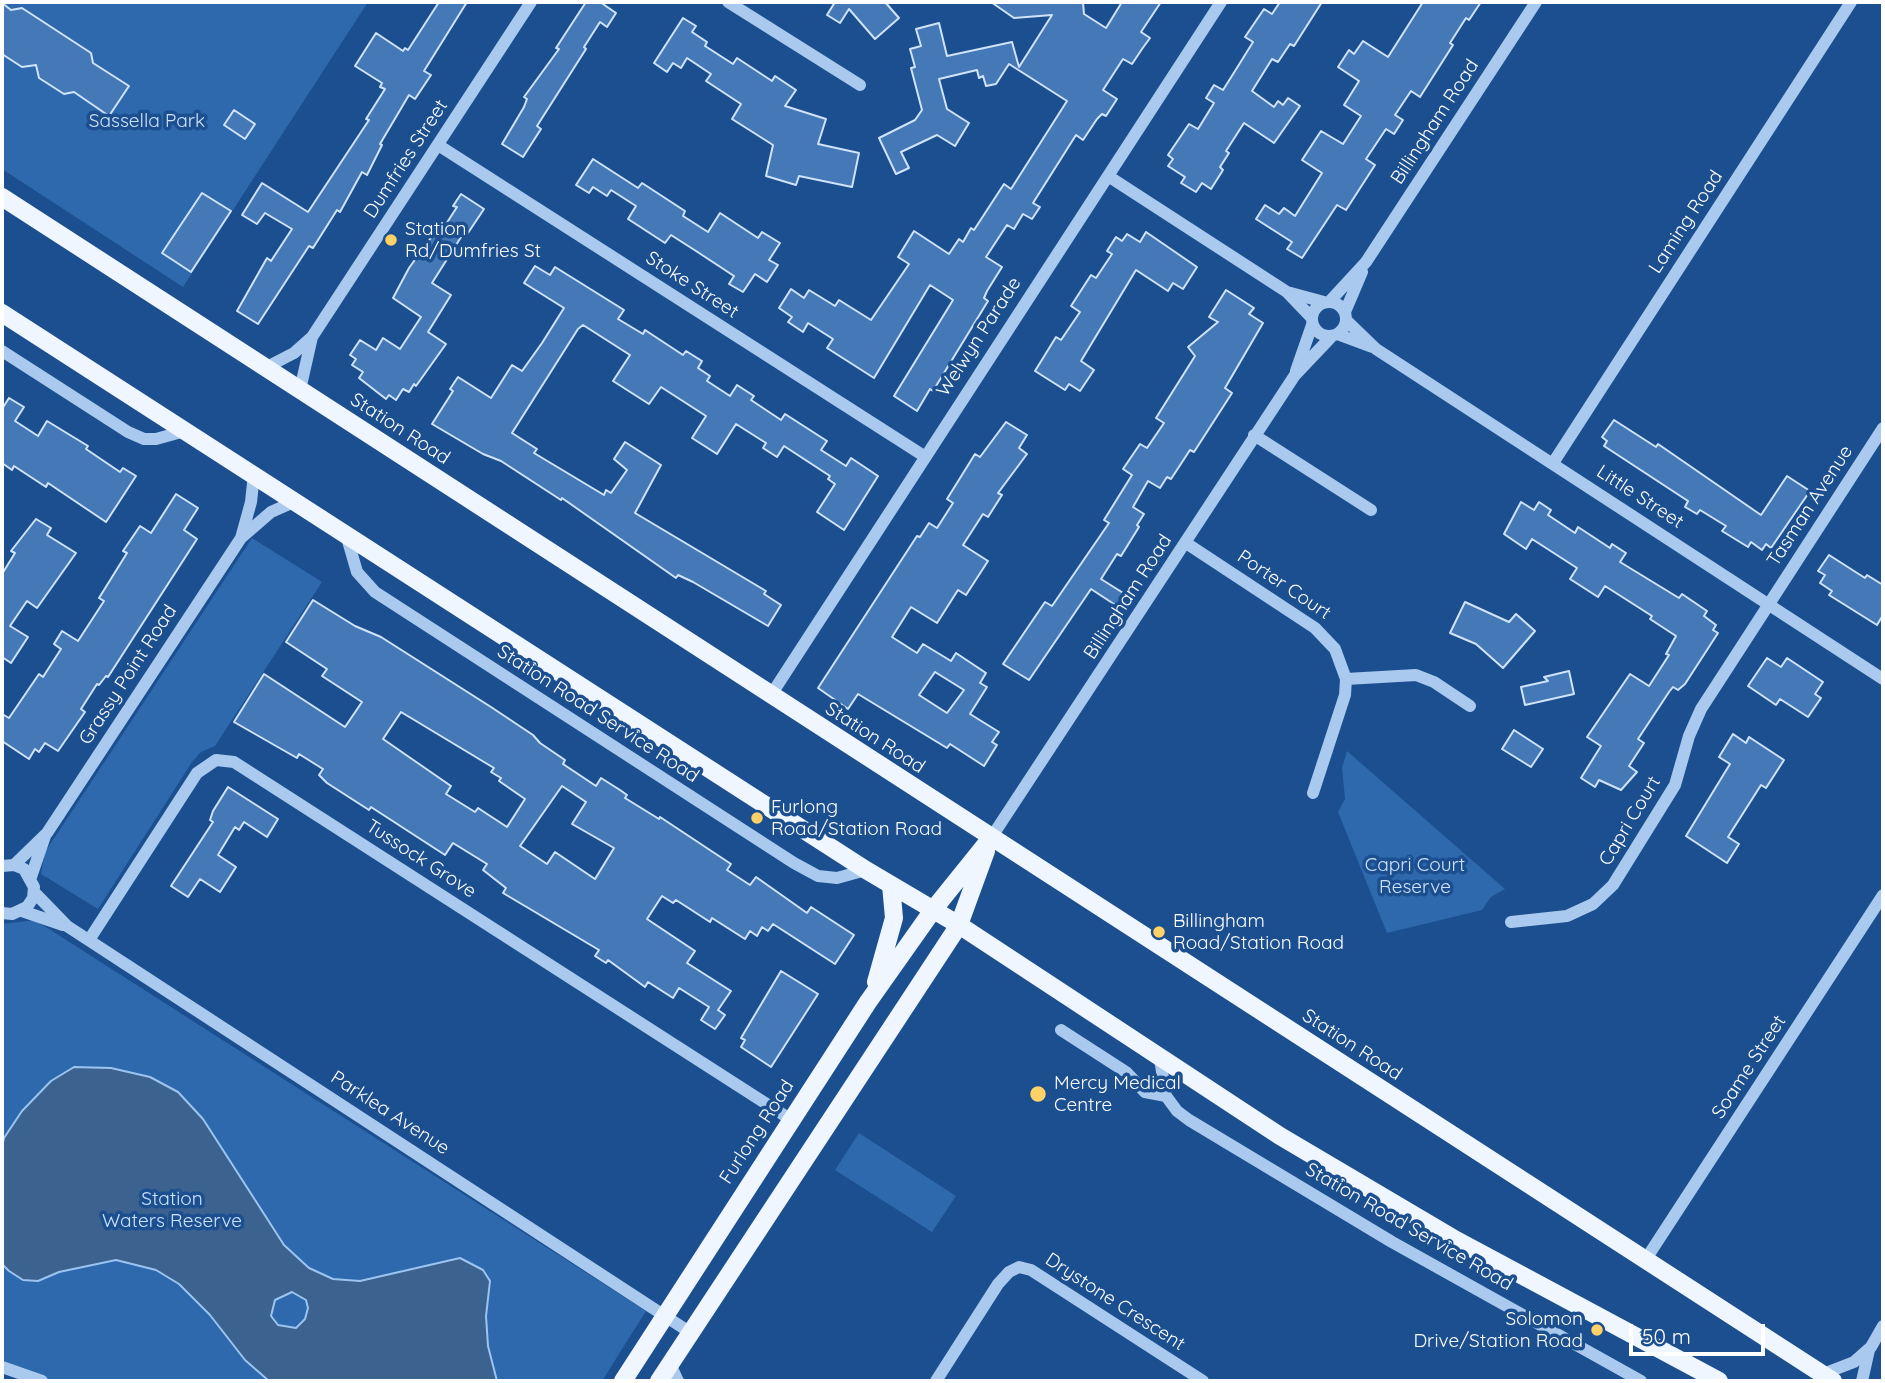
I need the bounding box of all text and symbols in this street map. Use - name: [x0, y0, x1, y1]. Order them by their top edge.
- street label: Billingham Road: [1386, 55, 1484, 189]
- street label: Dumfries Street: [359, 95, 453, 223]
- park label: Sassella Park: [89, 110, 205, 132]
- street label: Laming Road: [1644, 166, 1728, 278]
- place label: Station Rd/Dumfries St: [405, 218, 541, 262]
- marker: Station Rd/Dumfries St: [383, 232, 399, 248]
- street label: Stoke Street: [641, 247, 743, 323]
- street label: Welwyn Parade: [932, 273, 1026, 401]
- street label: Station Road: [346, 388, 454, 470]
- street label: Tasman Avenue: [1762, 441, 1858, 571]
- street label: Little Street: [1592, 460, 1688, 534]
- street label: Billingham Road: [1079, 530, 1177, 664]
- street label: Porter Court: [1233, 545, 1335, 625]
- street label: Grassy Point Road: [74, 601, 182, 749]
- street label: Station Road Service Road: [493, 640, 703, 788]
- street label: Station Road: [821, 697, 929, 779]
- street label: Capri Court: [1594, 772, 1666, 870]
- place label: Furlong Road/Station Road: [771, 796, 942, 840]
- marker: Furlong Road/Station Road: [749, 810, 765, 826]
- street label: Tussock Grove: [362, 815, 480, 903]
- park label: Capri Court Reserve: [1365, 854, 1465, 898]
- place label: Billingham Road/Station Road: [1173, 910, 1344, 954]
- marker: Billingham Road/Station Road: [1151, 924, 1167, 940]
- street label: Station Road: [1298, 1004, 1406, 1086]
- street label: Soame Street: [1707, 1011, 1791, 1123]
- street label: Parklea Avenue: [326, 1066, 454, 1160]
- place label: Mercy Medical Centre: [1054, 1072, 1181, 1116]
- street label: Furlong Road: [715, 1076, 799, 1188]
- marker: Mercy Medical Centre: [1028, 1084, 1048, 1104]
- street label: Station Road Service Road: [1301, 1158, 1517, 1296]
- park label: Station Waters Reserve: [102, 1188, 242, 1232]
- street label: Drystone Crescent: [1041, 1248, 1189, 1356]
- place label: Solomon Drive/Station Road: [1413, 1308, 1583, 1352]
- scale bar: [1633, 1310, 1770, 1354]
- marker: Solomon Drive/Station Road: [1589, 1322, 1605, 1338]
- text: 50 m: [1642, 1323, 1691, 1349]

